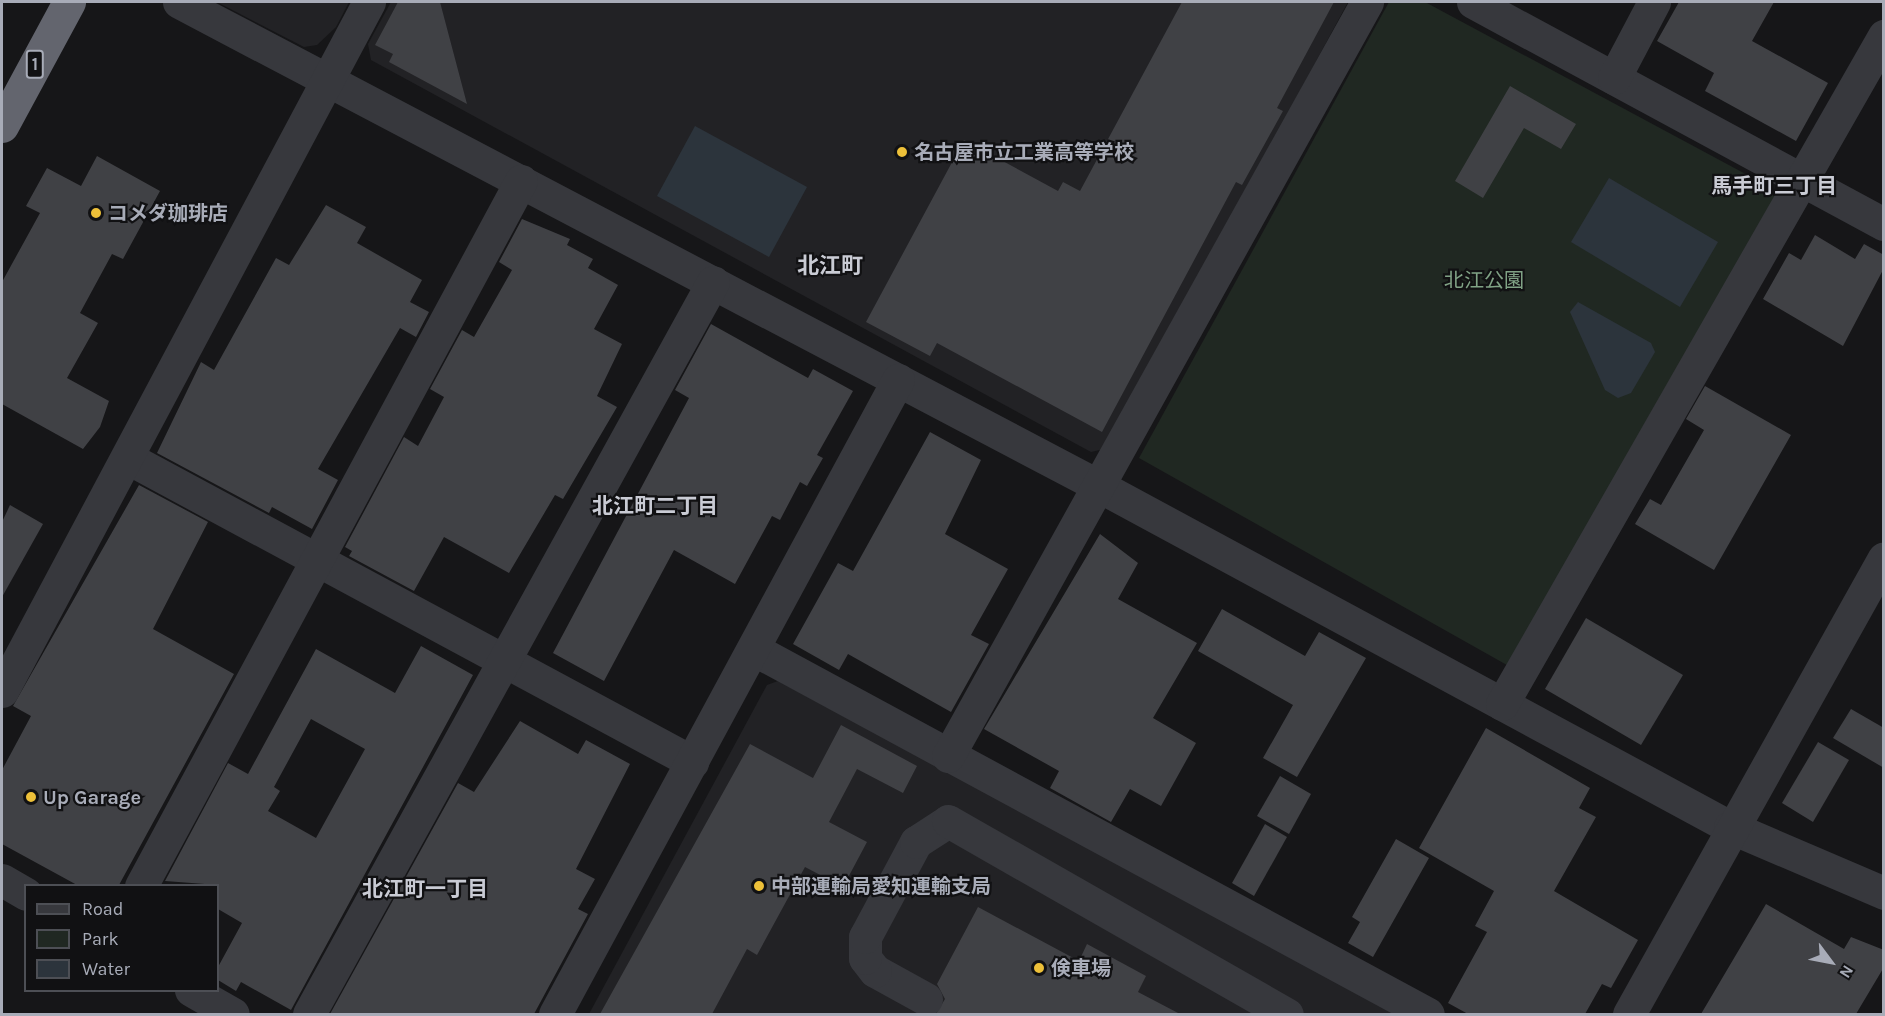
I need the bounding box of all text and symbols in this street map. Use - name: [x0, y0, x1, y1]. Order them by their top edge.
- road number: 1: [24, 49, 46, 79]
- place label: 名古屋市立工業高等学校: [914, 140, 1134, 164]
- marker: 名古屋市立工業高等学校: [895, 145, 909, 159]
- district label: 馬手町三丁目: [1711, 173, 1837, 199]
- place label: コメダ珈琲店: [108, 201, 228, 225]
- marker: コメダ珈琲店: [89, 206, 103, 220]
- district label: 北江町: [797, 254, 863, 280]
- park label: 北江公園: [1444, 268, 1524, 292]
- district label: 北江町二丁目: [592, 493, 718, 519]
- place label: Up Garage: [43, 785, 141, 809]
- marker: Up Garage: [24, 790, 38, 804]
- place label: 中部運輸局愛知運輸支局: [771, 874, 991, 898]
- district label: 北江町一丁目: [362, 876, 488, 902]
- marker: 中部運輸局愛知運輸支局: [752, 879, 766, 893]
- legend: [24, 884, 219, 992]
- text: Road: [82, 898, 123, 920]
- text: Park: [82, 928, 119, 950]
- north arrow: [1801, 932, 1861, 992]
- place label: 倹車場: [1051, 956, 1111, 980]
- text: Water: [82, 958, 130, 980]
- marker: 倹車場: [1032, 961, 1046, 975]
- text: N: [1836, 962, 1858, 982]

